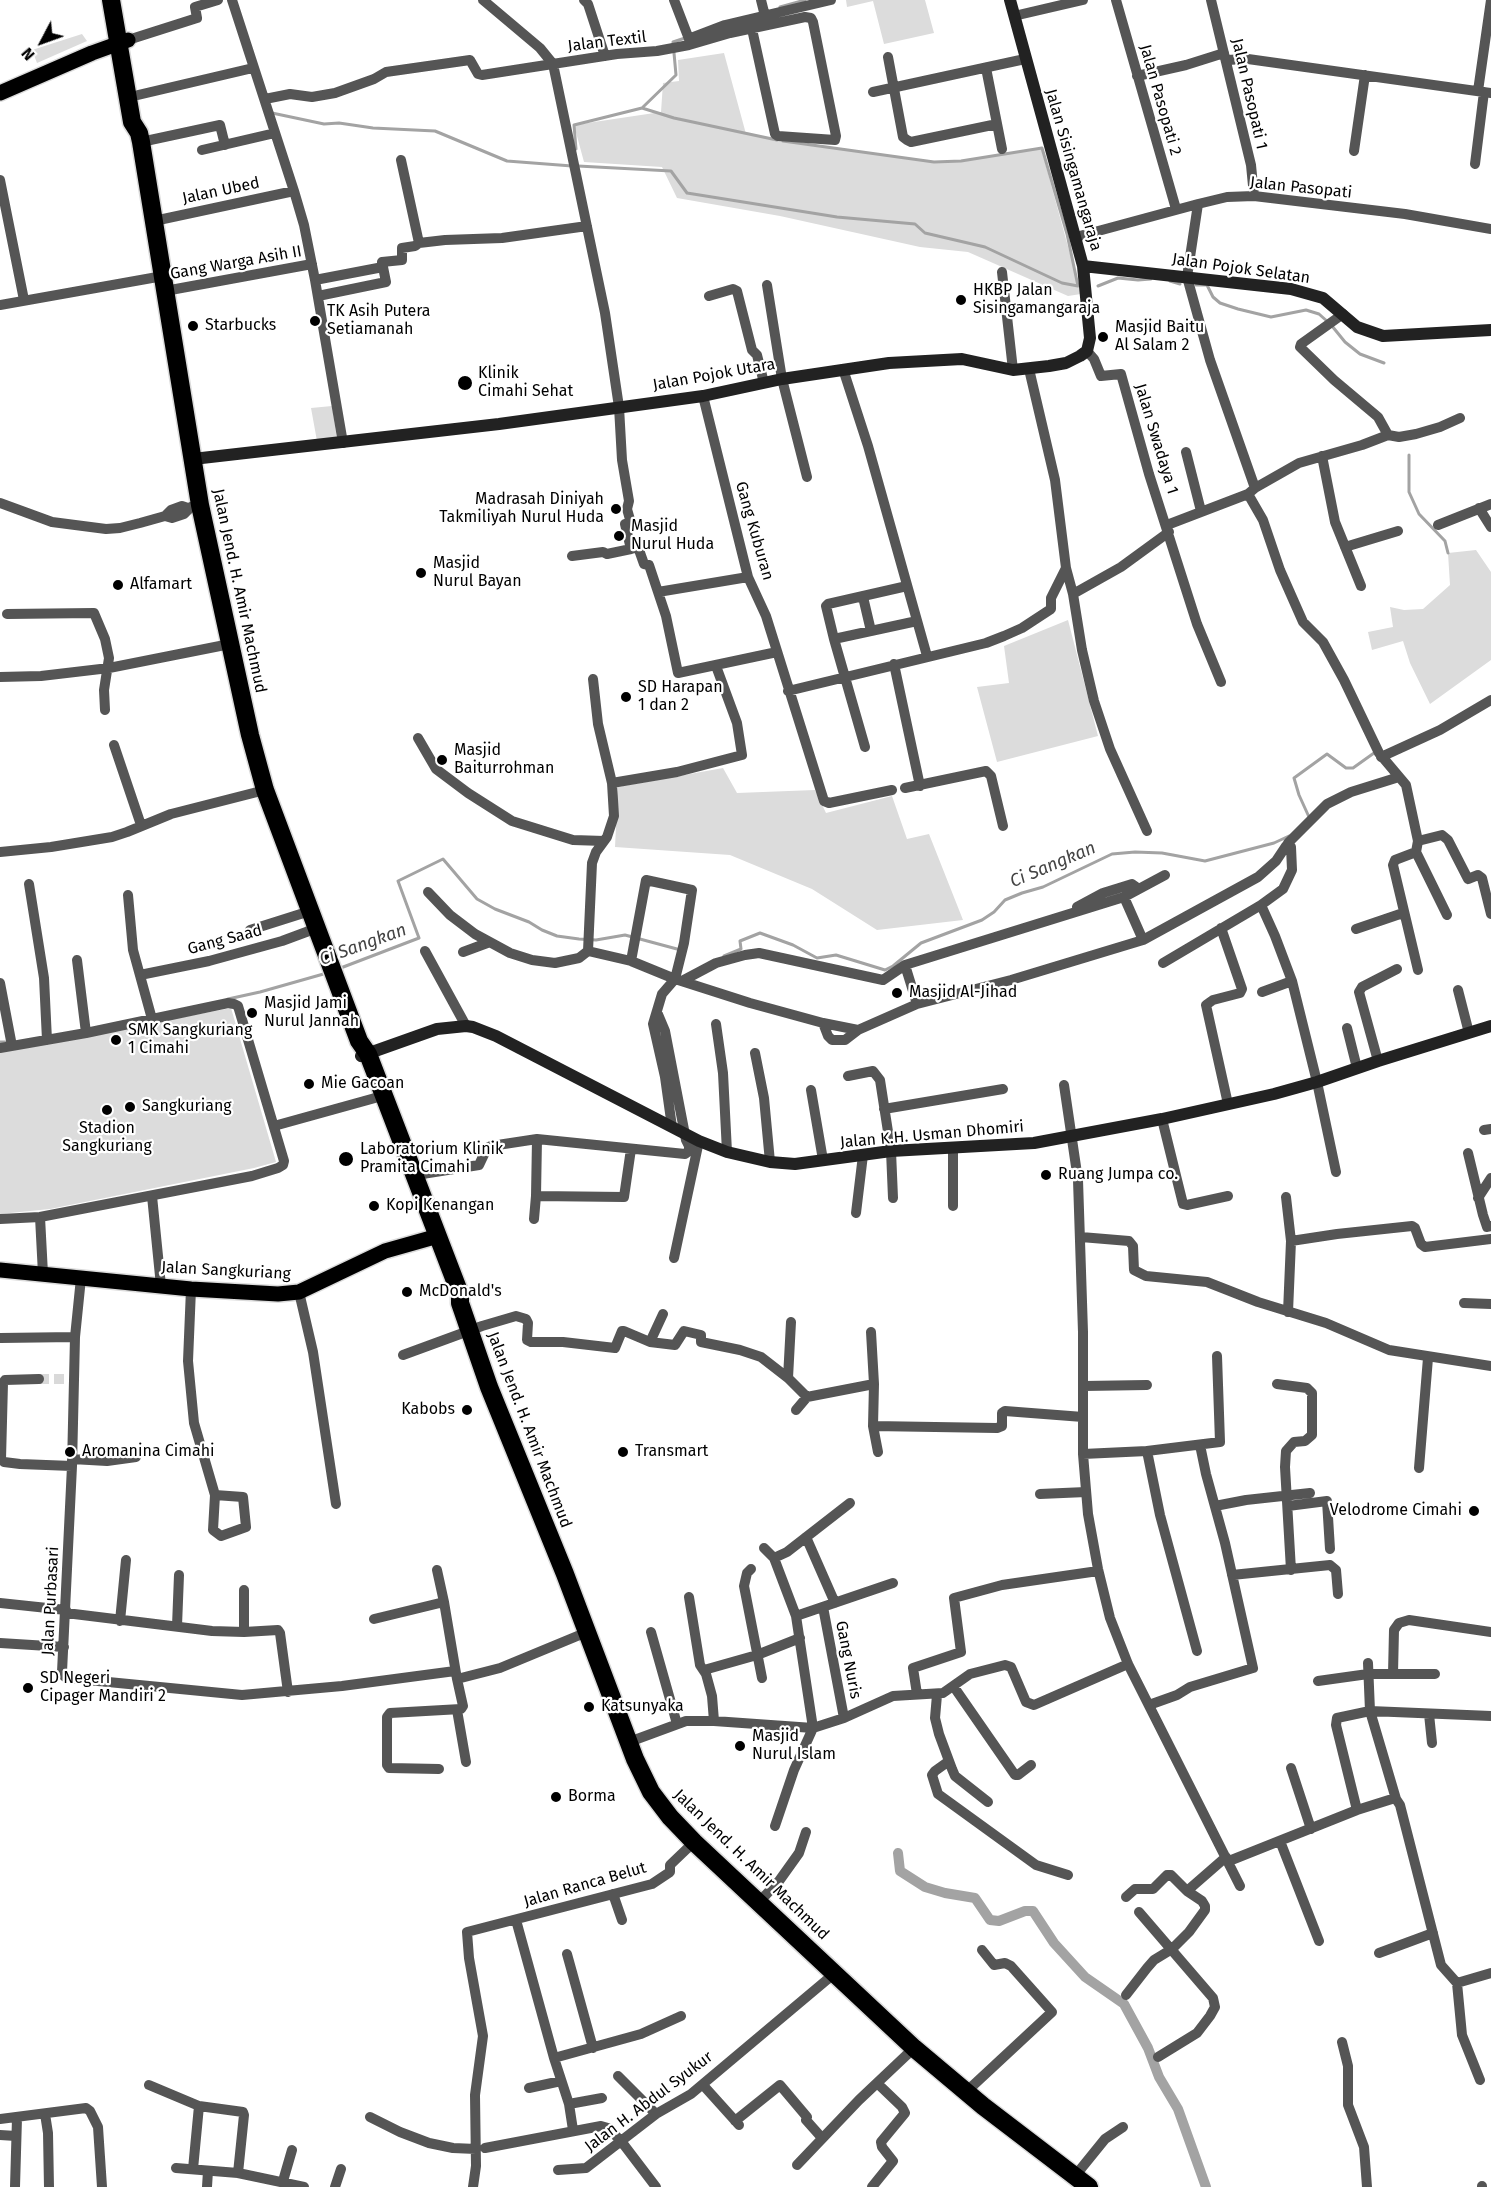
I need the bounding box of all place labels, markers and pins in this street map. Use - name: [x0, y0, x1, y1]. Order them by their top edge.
- place label: HKBP Jalan Sisingamangaraja: [973, 281, 1100, 319]
- marker: HKBP Jalan Sisingamangaraja: [954, 293, 968, 307]
- place label: TK Asih Putera Setiamanah: [327, 302, 430, 340]
- marker: TK Asih Putera Setiamanah: [308, 314, 322, 328]
- place label: Starbucks: [205, 316, 276, 336]
- place label: Masjid Baitu Al Salam 2: [1115, 318, 1204, 356]
- marker: Starbucks: [186, 319, 200, 333]
- marker: Masjid Baitu Al Salam 2: [1096, 330, 1110, 344]
- place label: Klinik Cimahi Sehat: [478, 364, 573, 402]
- marker: Klinik Cimahi Sehat: [456, 374, 474, 392]
- place label: Madrasah Diniyah Takmiliyah Nurul Huda: [439, 490, 604, 528]
- marker: Madrasah Diniyah Takmiliyah Nurul Huda: [609, 502, 623, 516]
- place label: Masjid Nurul Huda: [631, 517, 714, 555]
- marker: Masjid Nurul Huda: [612, 529, 626, 543]
- place label: Masjid Nurul Bayan: [433, 554, 522, 592]
- marker: Masjid Nurul Bayan: [414, 566, 428, 580]
- place label: Alfamart: [130, 575, 192, 595]
- marker: Alfamart: [111, 578, 125, 592]
- place label: SD Harapan 1 dan 2: [638, 678, 723, 716]
- marker: SD Harapan 1 dan 2: [619, 690, 633, 704]
- place label: Masjid Baiturrohman: [454, 741, 554, 779]
- marker: Masjid Baiturrohman: [435, 753, 449, 767]
- place label: Masjid Al-Jihad: [909, 983, 1017, 1003]
- marker: Masjid Al-Jihad: [890, 986, 904, 1000]
- place label: Masjid Jami Nurul Jannah: [264, 994, 359, 1032]
- marker: Masjid Jami Nurul Jannah: [245, 1006, 259, 1020]
- place label: SMK Sangkuriang 1 Cimahi: [128, 1021, 252, 1059]
- marker: SMK Sangkuriang 1 Cimahi: [109, 1033, 123, 1047]
- place label: Mie Gacoan: [321, 1074, 404, 1094]
- marker: Mie Gacoan: [302, 1077, 316, 1091]
- place label: Sangkuriang: [142, 1097, 232, 1117]
- marker: Sangkuriang: [123, 1100, 137, 1114]
- marker: Stadion Sangkuriang: [100, 1103, 114, 1117]
- place label: Stadion Sangkuriang: [62, 1119, 152, 1157]
- place label: Laboratorium Klinik Pramita Cimahi: [360, 1140, 503, 1178]
- marker: Laboratorium Klinik Pramita Cimahi: [337, 1150, 355, 1168]
- place label: Ruang Jumpa co.: [1058, 1165, 1178, 1185]
- marker: Ruang Jumpa co.: [1039, 1168, 1053, 1182]
- place label: Kopi Kenangan: [386, 1196, 494, 1216]
- marker: Kopi Kenangan: [367, 1199, 381, 1213]
- place label: McDonald's: [419, 1282, 502, 1302]
- marker: McDonald's: [400, 1285, 414, 1299]
- place label: Kabobs: [401, 1400, 455, 1420]
- marker: Kabobs: [460, 1403, 474, 1417]
- place label: Aromanina Cimahi: [82, 1442, 215, 1462]
- place label: Transmart: [635, 1442, 708, 1462]
- marker: Aromanina Cimahi: [63, 1445, 77, 1459]
- marker: Transmart: [616, 1445, 630, 1459]
- place label: Velodrome Cimahi: [1330, 1501, 1462, 1521]
- marker: Velodrome Cimahi: [1467, 1504, 1481, 1518]
- place label: SD Negeri Cipager Mandiri 2: [40, 1669, 166, 1707]
- marker: SD Negeri Cipager Mandiri 2: [21, 1681, 35, 1695]
- place label: Katsunyaka: [601, 1697, 684, 1717]
- marker: Katsunyaka: [582, 1700, 596, 1714]
- place label: Masjid Nurul Islam: [752, 1727, 836, 1765]
- marker: Masjid Nurul Islam: [733, 1739, 747, 1753]
- place label: Borma: [568, 1787, 616, 1807]
- marker: Borma: [549, 1790, 563, 1804]

